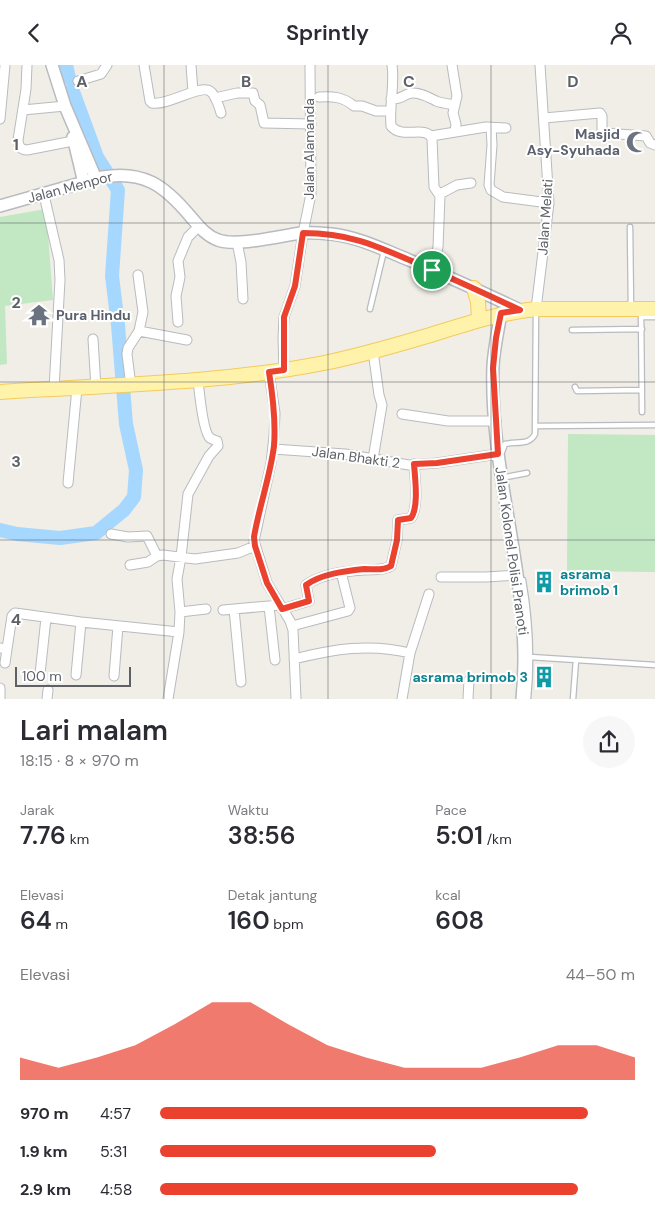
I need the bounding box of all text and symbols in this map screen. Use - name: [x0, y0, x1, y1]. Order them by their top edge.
- text: Sprintly: [286, 18, 369, 47]
- icon: back: [20, 19, 48, 47]
- icon: person: [607, 19, 635, 47]
- text: A: [76, 71, 88, 92]
- text: B: [241, 71, 251, 92]
- text: C: [403, 71, 415, 92]
- text: D: [567, 71, 579, 92]
- street label: Jalan Alamanda: [300, 98, 318, 200]
- place label: Masjid Asy-Syuhada: [527, 125, 620, 159]
- mosque icon: Masjid Asy-Syuhada: [624, 129, 650, 155]
- text: 1: [13, 134, 19, 155]
- street label: Jalan Menpor: [26, 167, 114, 207]
- street label: Jalan Melati: [533, 178, 557, 256]
- pin: [411, 249, 453, 291]
- icon: arrive: [418, 256, 446, 284]
- text: 2: [11, 292, 21, 313]
- temple icon: Pura Hindu: [26, 302, 52, 328]
- place label: Pura Hindu: [56, 306, 131, 324]
- street label: Jalan Bhakti 2: [311, 442, 401, 472]
- text: 3: [11, 451, 21, 472]
- street label: Jalan Kolonel Polisi Pranoti: [491, 466, 533, 636]
- place label: asrama brimob 1: [560, 565, 618, 599]
- building icon: asrama brimob 1: [531, 569, 557, 595]
- text: 4: [11, 609, 21, 630]
- scale bar: [15, 663, 131, 687]
- building icon: asrama brimob 3: [531, 664, 557, 690]
- text: 100 m: [22, 667, 62, 685]
- place label: asrama brimob 3: [412, 668, 528, 686]
- text: Lari malam: [20, 712, 168, 749]
- button: share: [583, 716, 635, 768]
- text: 18:15 · 8 × 970 m: [20, 750, 139, 771]
- text: Jarak: [20, 801, 54, 819]
- text: Waktu: [228, 801, 269, 819]
- text: Pace: [435, 801, 467, 819]
- text: 7.76: [20, 819, 66, 852]
- text: 38:56: [228, 819, 296, 852]
- text: 5:01: [435, 819, 483, 852]
- text: km: [66, 830, 89, 848]
- text: /km: [483, 830, 512, 848]
- text: Elevasi: [20, 886, 64, 904]
- text: Detak jantung: [228, 886, 317, 904]
- text: kcal: [435, 886, 461, 904]
- text: 64: [20, 904, 52, 937]
- text: 160: [228, 904, 270, 937]
- text: 608: [435, 904, 484, 937]
- text: m: [52, 915, 68, 933]
- text: bpm: [270, 915, 303, 933]
- text: Elevasi: [20, 964, 70, 985]
- text: 44–50 m: [566, 964, 635, 985]
- text: 970 m: [20, 1103, 69, 1124]
- text: 4:57: [100, 1103, 131, 1124]
- text: 1.9 km: [20, 1141, 68, 1162]
- text: 5:31: [100, 1141, 127, 1162]
- text: 2.9 km: [20, 1179, 71, 1200]
- text: 4:58: [100, 1179, 132, 1200]

